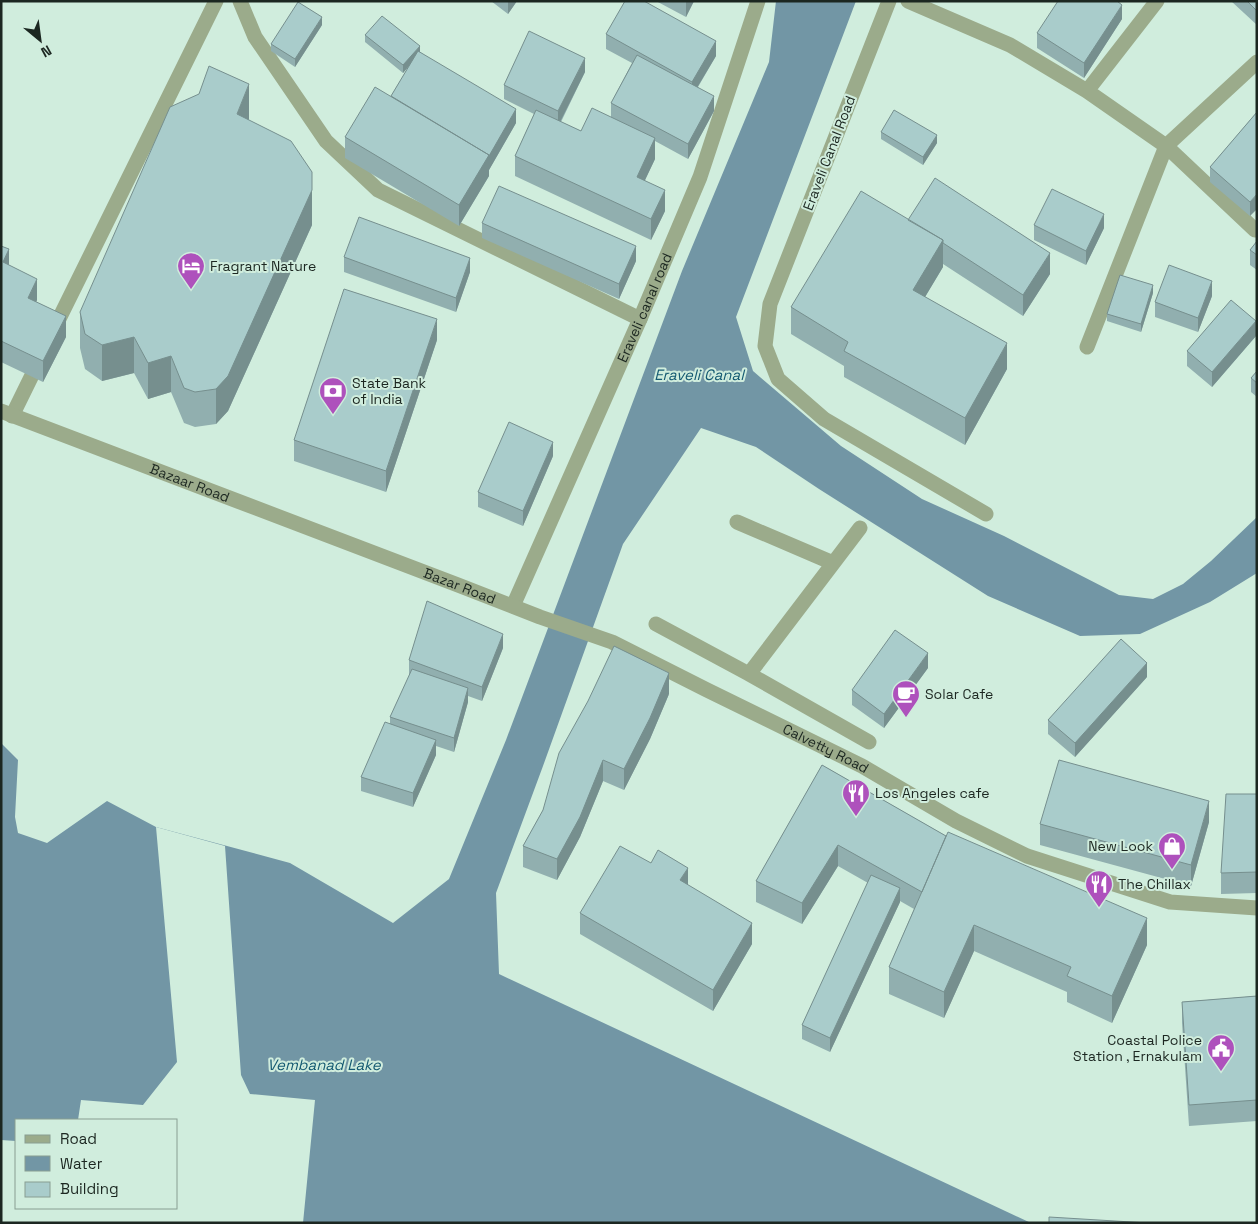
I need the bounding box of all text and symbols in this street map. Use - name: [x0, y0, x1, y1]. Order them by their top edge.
- north arrow: [15, 15, 65, 65]
- text: N: [38, 41, 55, 62]
- street label: Eraveli Canal Road: [799, 93, 859, 213]
- street label: Eraveli canal road: [613, 250, 676, 365]
- hotel icon: Fragrant Nature: [176, 251, 206, 290]
- place label: Fragrant Nature: [210, 257, 316, 275]
- water label: Eraveli Canal: [654, 365, 746, 384]
- place label: State Bank of India: [352, 374, 427, 408]
- bank icon: State Bank of India: [318, 376, 348, 415]
- street label: Bazaar Road: [147, 460, 232, 506]
- street label: Bazar Road: [421, 564, 499, 608]
- cafe icon: Solar Cafe: [891, 679, 921, 718]
- place label: Solar Cafe: [925, 685, 993, 703]
- street label: Calvetty Road: [780, 720, 872, 777]
- restaurant icon: Los Angeles cafe: [841, 778, 871, 817]
- place label: Los Angeles cafe: [875, 784, 990, 802]
- shop icon: New Look: [1157, 831, 1187, 870]
- place label: New Look: [1088, 837, 1153, 855]
- restaurant icon: The Chillax: [1084, 869, 1114, 908]
- place label: The Chillax: [1118, 875, 1191, 893]
- place label: Coastal Police Station , Ernakulam: [1073, 1031, 1202, 1065]
- public building icon: Coastal Police Station , Ernakulam: [1206, 1033, 1236, 1072]
- water label: Vembanad Lake: [267, 1055, 382, 1074]
- legend: [15, 1119, 178, 1209]
- text: Road: [60, 1129, 97, 1148]
- text: Water: [60, 1154, 103, 1173]
- text: Building: [60, 1179, 119, 1198]

